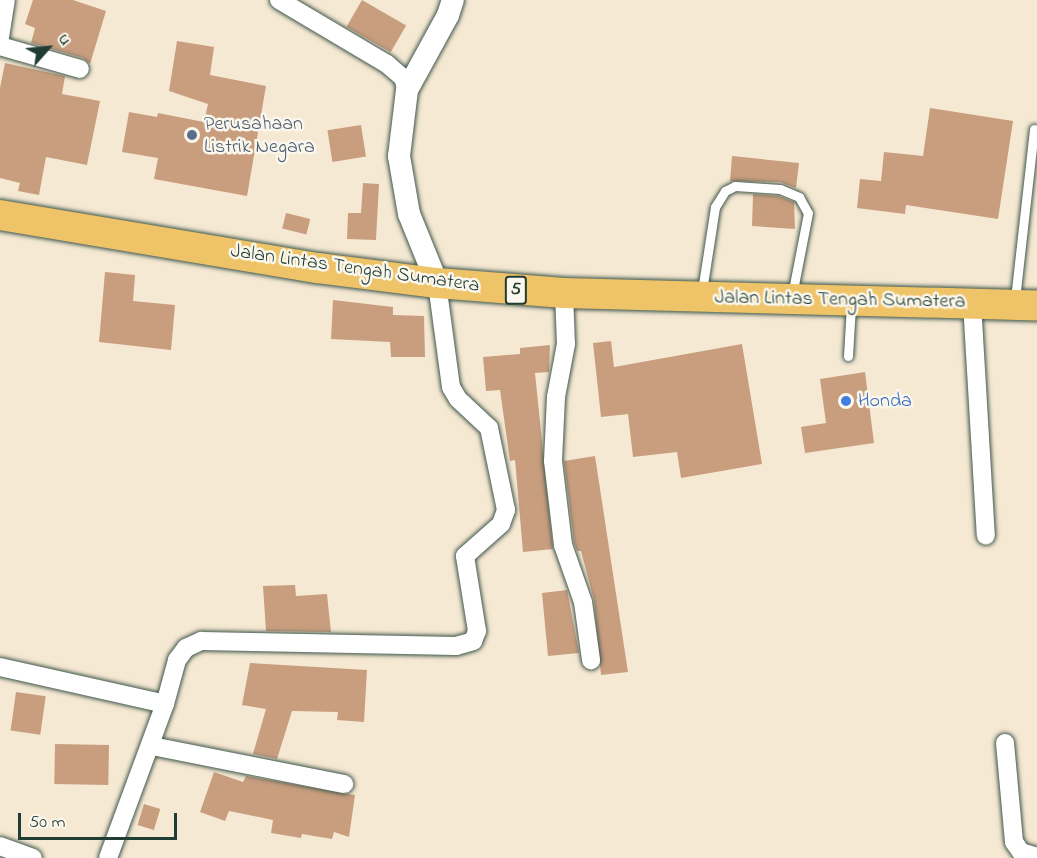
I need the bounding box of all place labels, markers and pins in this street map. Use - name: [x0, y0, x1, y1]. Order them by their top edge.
- place label: Perusahaan Listrik Negara: [204, 112, 315, 159]
- marker: Perusahaan Listrik Negara: [185, 128, 199, 142]
- place label: Honda: [858, 389, 912, 413]
- marker: Honda: [839, 394, 853, 408]

